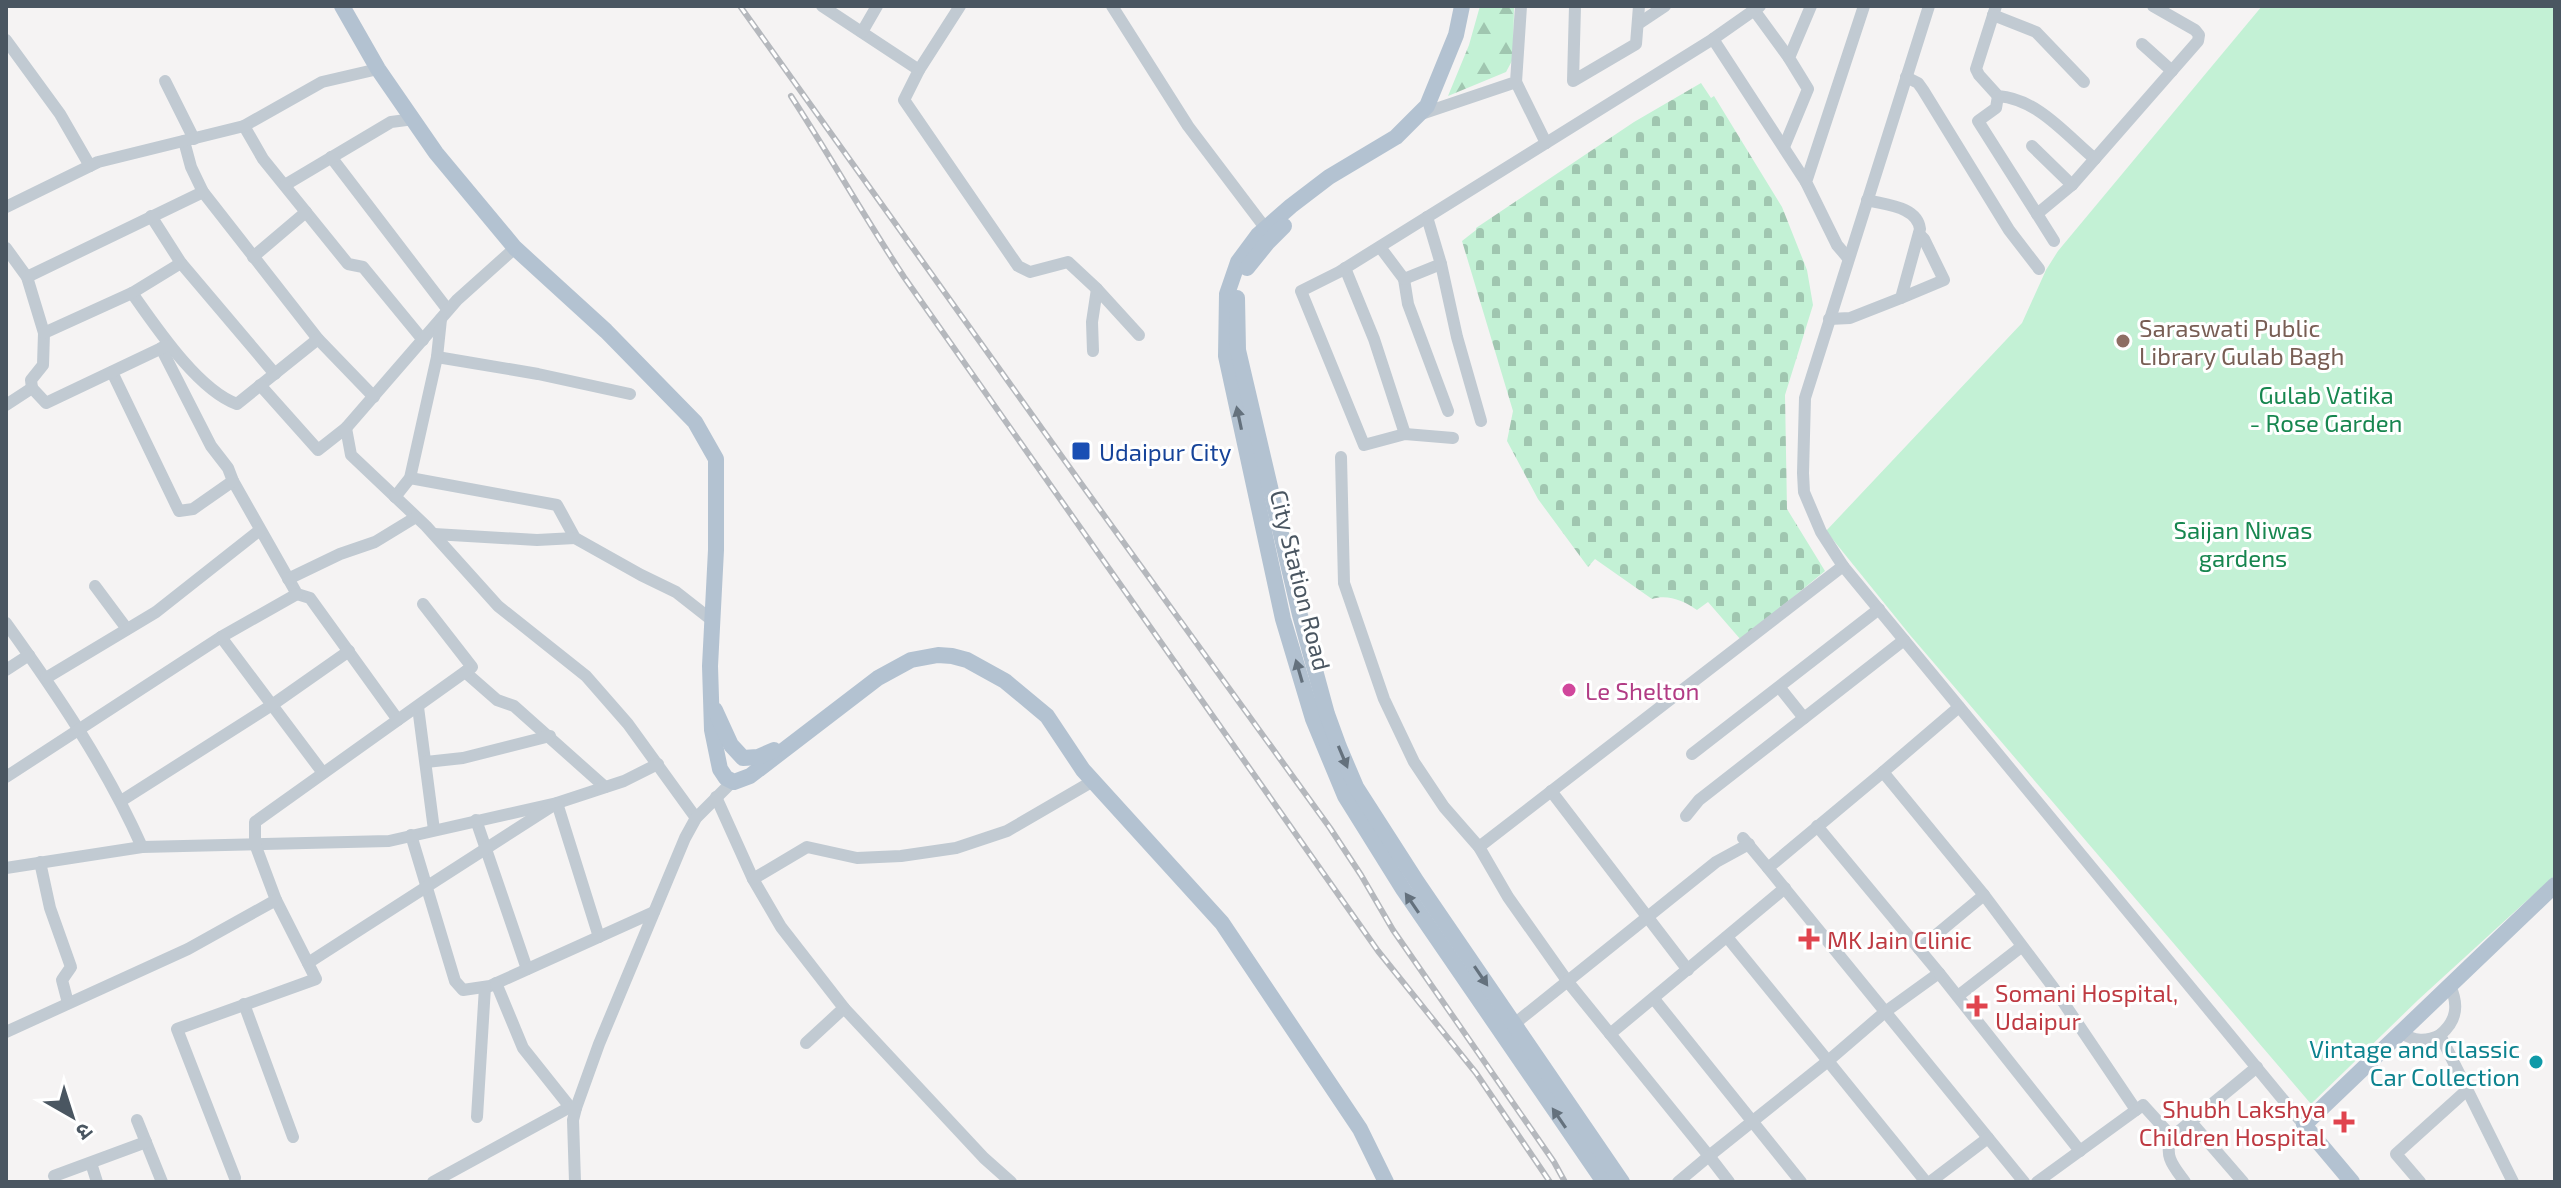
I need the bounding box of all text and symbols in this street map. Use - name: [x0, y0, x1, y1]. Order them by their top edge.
- place label: Saraswati Public Library Gulab Bagh: [2139, 313, 2344, 370]
- marker: Saraswati Public Library Gulab Bagh: [2114, 332, 2132, 350]
- park label: Gulab Vatika - Rose Garden: [2249, 380, 2403, 437]
- one-way arrow: [1232, 406, 1245, 431]
- place label: Udaipur City: [1099, 437, 1232, 466]
- marker: Udaipur City: [1070, 440, 1092, 462]
- street label: City Station Road: [1265, 487, 1337, 673]
- park label: Saijan Niwas gardens: [2173, 515, 2313, 572]
- one-way arrow: [1292, 659, 1305, 683]
- place label: Le Shelton: [1585, 676, 1700, 705]
- marker: Le Shelton: [1560, 681, 1578, 699]
- one-way arrow: [1336, 745, 1350, 769]
- one-way arrow: [1405, 893, 1420, 914]
- place label: MK Jain Clinic: [1827, 925, 1972, 954]
- marker: MK Jain Clinic: [1798, 928, 1820, 950]
- one-way arrow: [1473, 966, 1488, 987]
- place label: Somani Hospital, Udaipur: [1995, 978, 2178, 1035]
- marker: Somani Hospital, Udaipur: [1966, 995, 1988, 1017]
- place label: Vintage and Classic Car Collection: [2309, 1034, 2520, 1091]
- marker: Vintage and Classic Car Collection: [2527, 1053, 2545, 1071]
- north arrow: [32, 1076, 112, 1156]
- place label: Shubh Lakshya Children Hospital: [2139, 1094, 2326, 1151]
- one-way arrow: [1552, 1107, 1567, 1128]
- marker: Shubh Lakshya Children Hospital: [2333, 1111, 2355, 1133]
- text: उ: [71, 1118, 98, 1147]

